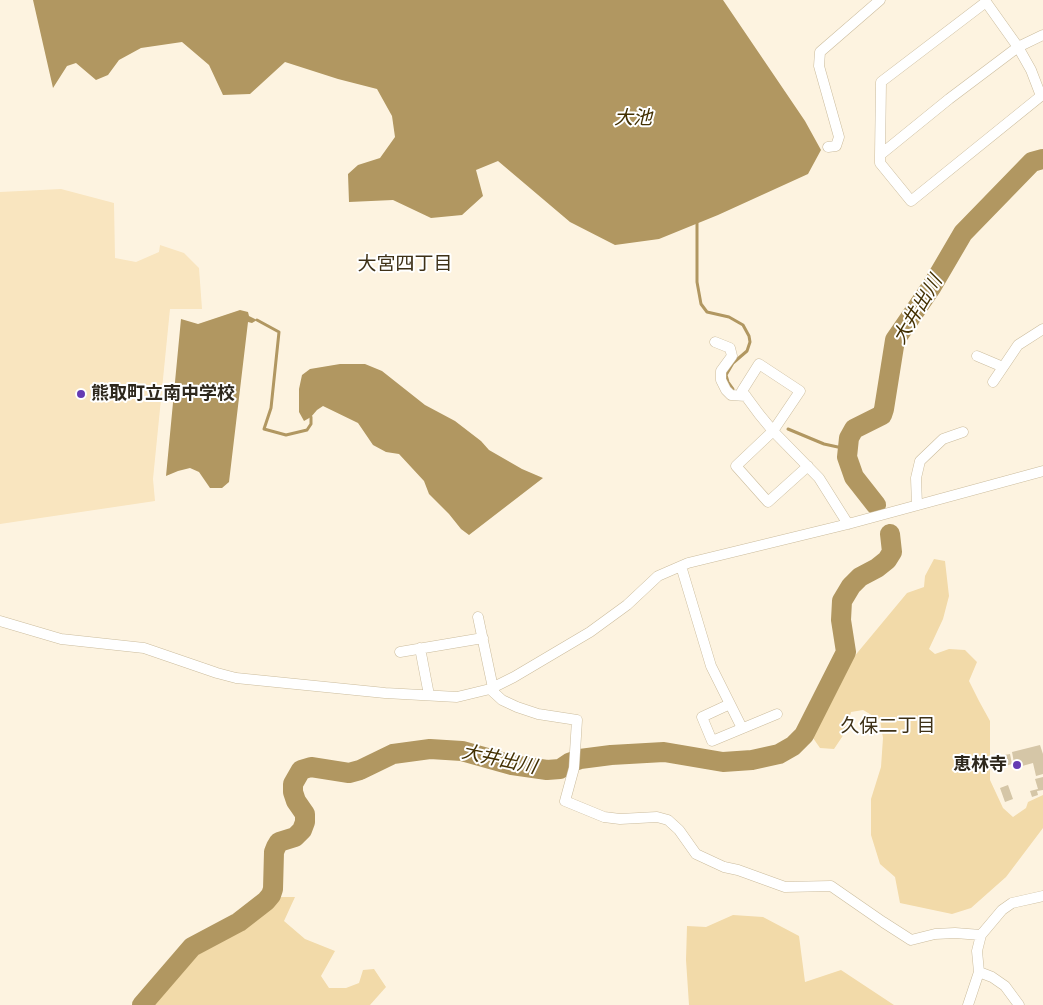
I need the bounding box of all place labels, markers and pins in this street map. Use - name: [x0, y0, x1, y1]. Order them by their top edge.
- place label: 熊取町立南中学校: [91, 383, 235, 405]
- marker: 熊取町立南中学校: [75, 388, 87, 400]
- place label: 恵林寺: [953, 754, 1007, 776]
- marker: 恵林寺: [1011, 759, 1023, 771]

